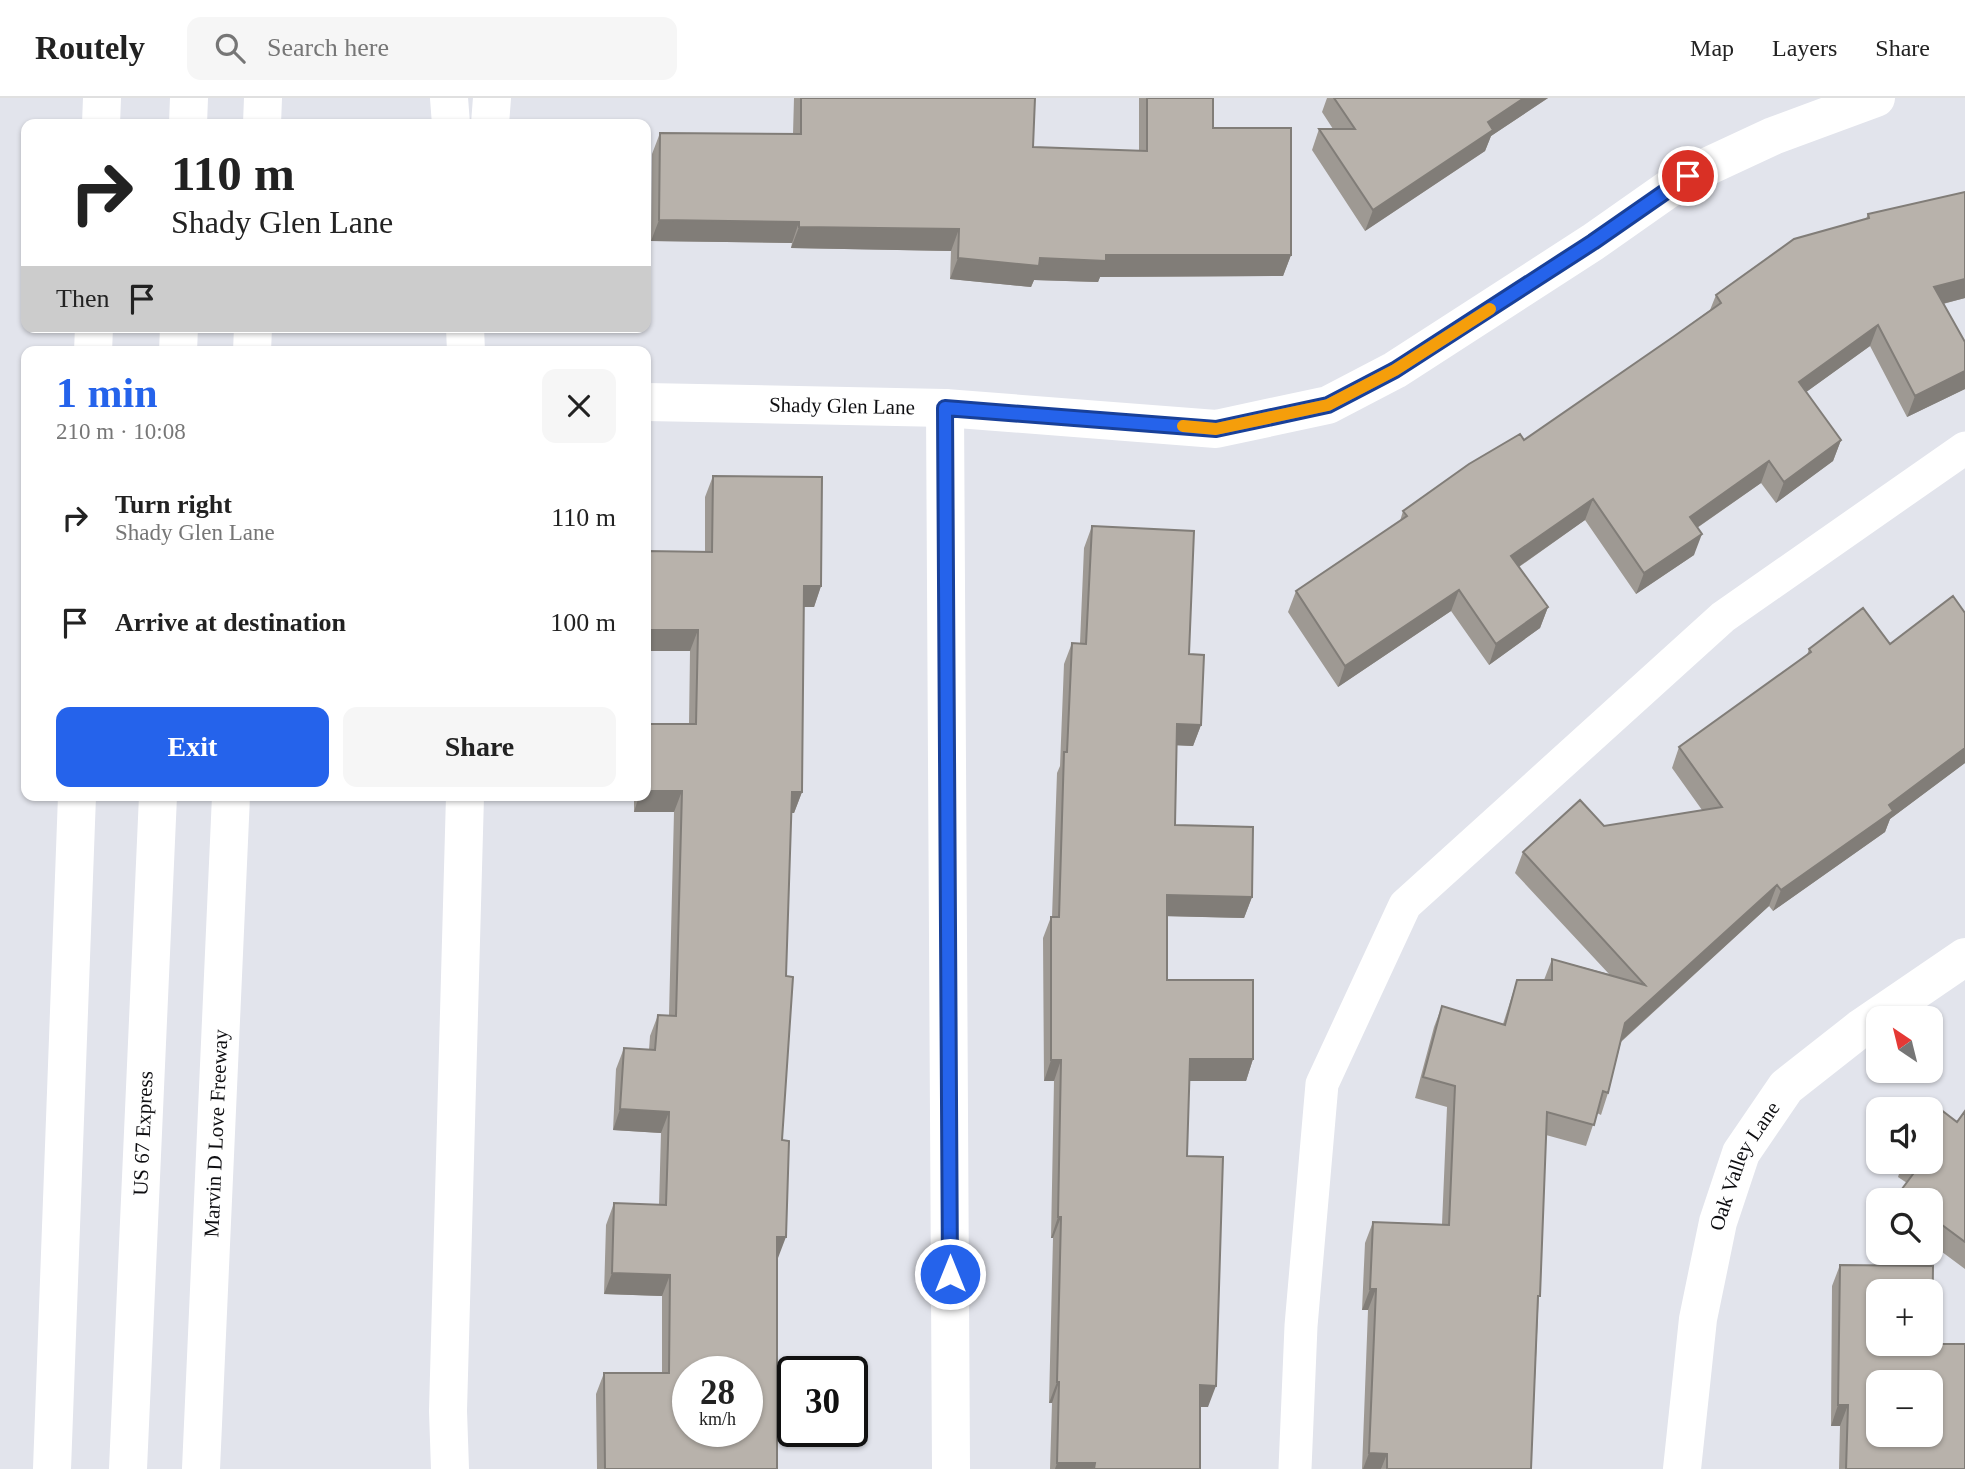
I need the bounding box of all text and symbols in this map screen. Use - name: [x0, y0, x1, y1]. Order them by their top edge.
- search box: [187, 17, 677, 80]
- icon: search: [211, 29, 249, 67]
- text: Routely: [35, 30, 145, 66]
- text: Search here: [267, 33, 389, 62]
- text: Map: [1690, 35, 1734, 61]
- text: Layers: [1772, 35, 1837, 61]
- text: Share: [1875, 35, 1930, 61]
- text: 110 m: [171, 146, 295, 201]
- pin: [1658, 146, 1718, 206]
- icon: right: [56, 147, 147, 238]
- icon: arrive: [1669, 157, 1707, 195]
- text: Shady Glen Lane: [171, 204, 393, 240]
- icon: arrive: [123, 280, 161, 318]
- text: Then: [56, 284, 109, 313]
- button: close: [542, 369, 616, 443]
- text: 1 min: [56, 370, 158, 416]
- street label: Shady Glen Lane: [769, 392, 915, 419]
- text: 210 m · 10:08: [56, 419, 186, 444]
- text: Turn right: [115, 490, 232, 519]
- icon: right: [56, 499, 94, 537]
- text: 110 m: [551, 503, 616, 532]
- text: Shady Glen Lane: [115, 520, 275, 545]
- icon: arrive: [56, 604, 94, 642]
- text: Arrive at destination: [115, 608, 346, 637]
- text: 100 m: [550, 608, 616, 637]
- button: Exit: [56, 707, 329, 787]
- button: Share: [343, 707, 616, 787]
- north arrow: [1866, 1006, 1942, 1083]
- map controls: [1866, 1006, 1943, 1447]
- street label: Marvin D Love Freeway: [199, 1028, 233, 1238]
- street label: US 67 Express: [128, 1070, 158, 1196]
- street label: Oak Valley Lane: [1705, 1097, 1785, 1233]
- button: sound: [1866, 1097, 1943, 1174]
- button: search: [1866, 1188, 1943, 1265]
- position arrow: [913, 1237, 987, 1311]
- button: +: [1866, 1279, 1943, 1356]
- speed limit sign: 30: [777, 1356, 868, 1447]
- button: −: [1866, 1370, 1943, 1447]
- text: 28: [700, 1373, 735, 1412]
- text: km/h: [699, 1409, 736, 1429]

